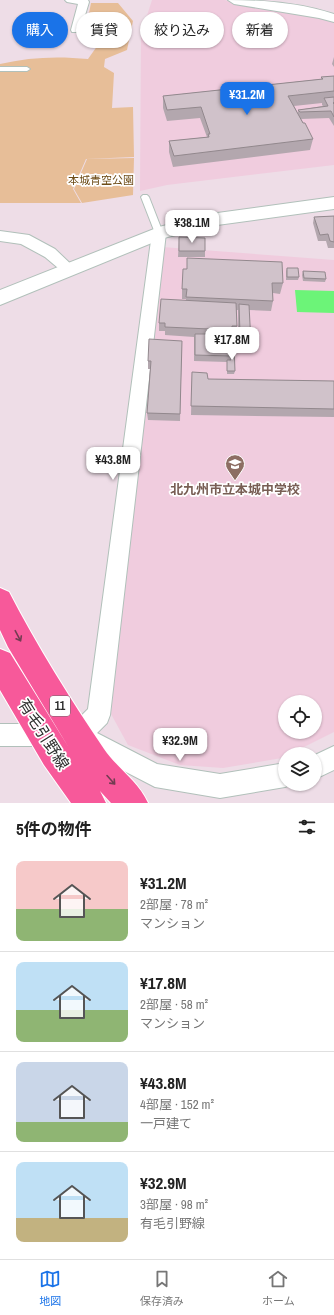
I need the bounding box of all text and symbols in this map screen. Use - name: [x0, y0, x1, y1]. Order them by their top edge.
- chip: 購入: [12, 12, 68, 48]
- chip: 賃貸: [76, 12, 132, 48]
- chip: 絞り込み: [140, 12, 224, 48]
- chip: 新着: [232, 12, 288, 48]
- pin: ¥31.2M: [214, 82, 280, 116]
- text: ¥31.2M: [229, 86, 265, 103]
- park label: 本城青空公園: [68, 173, 134, 187]
- pin: ¥38.1M: [159, 210, 225, 244]
- text: ¥38.1M: [174, 214, 210, 231]
- pin: ¥17.8M: [199, 327, 265, 361]
- text: ¥17.8M: [214, 331, 250, 348]
- pin: ¥43.8M: [80, 447, 146, 481]
- text: ¥43.8M: [95, 451, 131, 468]
- school or university icon: 北九州市立本城中学校: [224, 453, 246, 481]
- place label: 北九州市立本城中学校: [170, 481, 300, 498]
- one-way arrow: [14, 630, 22, 642]
- street label: 有毛引野線: [13, 694, 75, 774]
- map controls: [278, 695, 322, 791]
- button: locate: [278, 695, 322, 739]
- road number: 11: [50, 696, 70, 716]
- pin: ¥32.9M: [147, 728, 213, 762]
- text: ¥32.9M: [162, 732, 198, 749]
- button: layers: [278, 747, 322, 791]
- one-way arrow: [106, 775, 116, 785]
- icon: filters: [296, 816, 318, 838]
- text: 5件の物件: [16, 817, 92, 840]
- text: ¥31.2M: [140, 871, 187, 894]
- icon: home: [48, 877, 96, 925]
- text: 2部屋 · 78 m²: [140, 896, 208, 913]
- text: マンション: [140, 915, 205, 932]
- text: ¥17.8M: [140, 971, 187, 994]
- icon: home: [48, 978, 96, 1026]
- text: 2部屋 · 58 m²: [140, 996, 208, 1013]
- text: マンション: [140, 1015, 205, 1032]
- text: ¥43.8M: [140, 1071, 187, 1094]
- icon: home: [48, 1078, 96, 1126]
- text: 4部屋 · 152 m²: [140, 1096, 214, 1113]
- text: 一戸建て: [140, 1115, 192, 1132]
- text: ¥32.9M: [140, 1171, 187, 1194]
- icon: home: [48, 1178, 96, 1226]
- text: 3部屋 · 98 m²: [140, 1196, 208, 1213]
- text: 有毛引野線: [140, 1215, 205, 1232]
- tab: 地図: [39, 1268, 61, 1308]
- tab: 保存済み: [140, 1268, 184, 1308]
- tab: ホーム: [262, 1268, 295, 1308]

